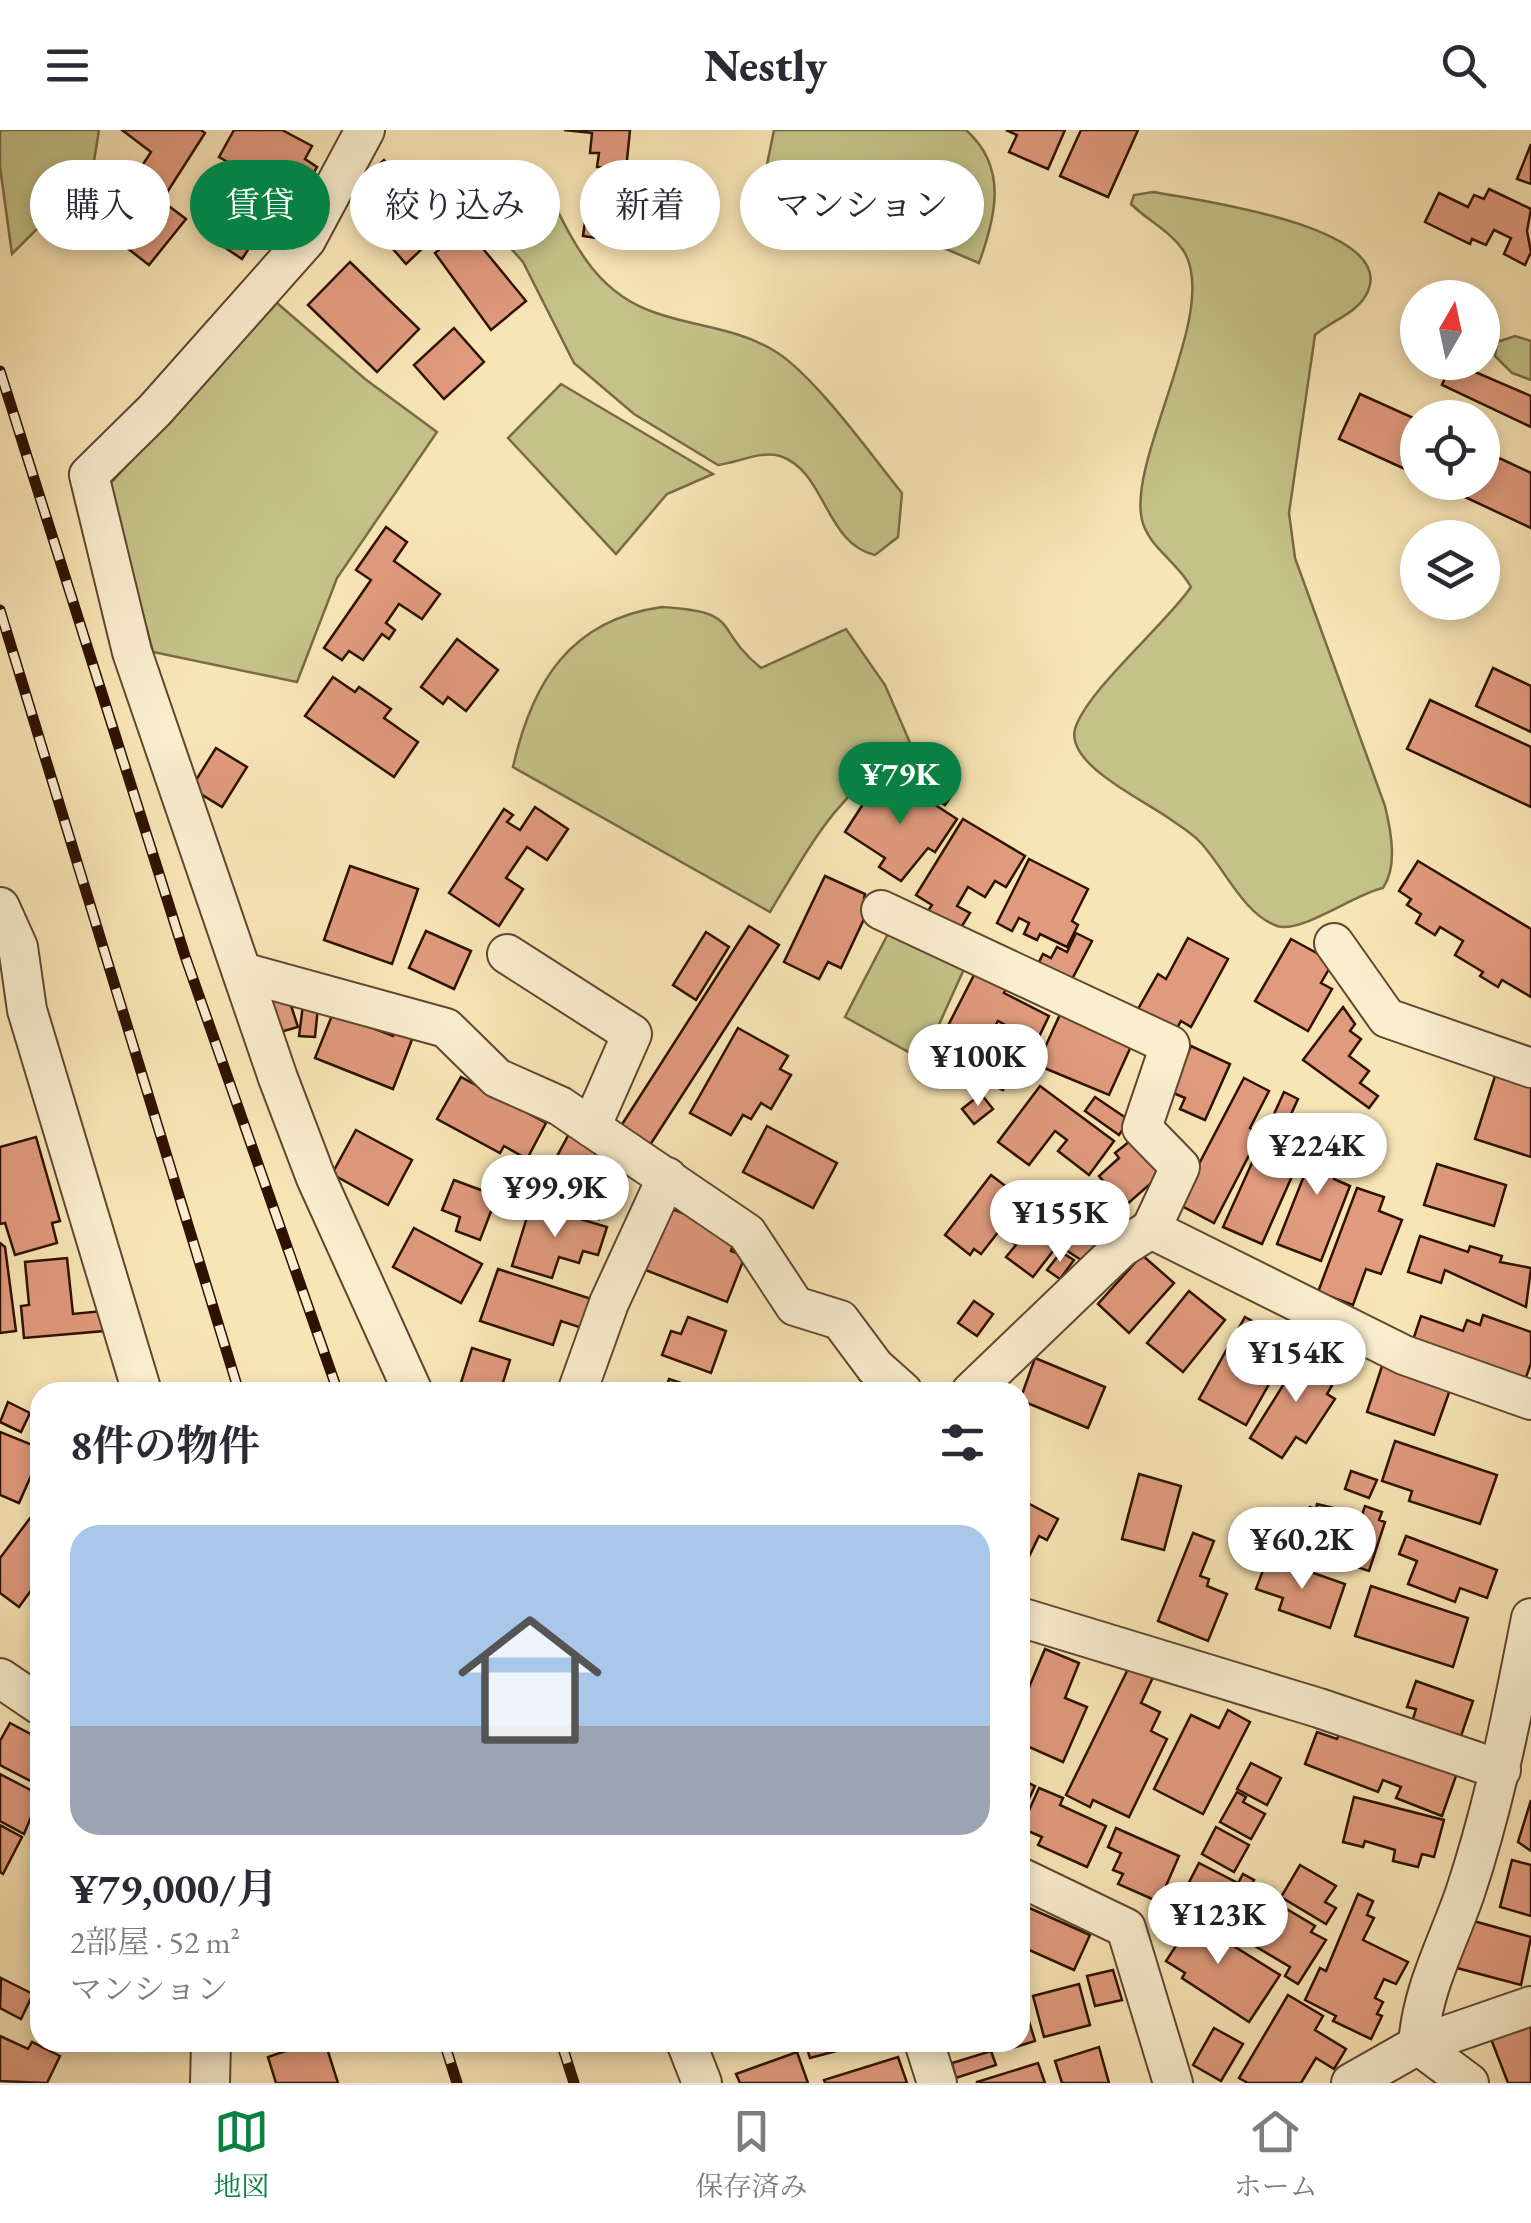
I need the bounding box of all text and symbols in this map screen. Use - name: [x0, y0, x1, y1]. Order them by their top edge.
- text: Nestly: [704, 36, 827, 94]
- icon: menu: [40, 38, 95, 93]
- icon: search: [1436, 38, 1491, 93]
- chip: 購入: [30, 160, 170, 250]
- chip: 賃貸: [190, 160, 330, 250]
- chip: 絞り込み: [350, 160, 560, 250]
- chip: 新着: [580, 160, 720, 250]
- chip: マンション: [740, 160, 984, 250]
- north arrow: [1400, 280, 1500, 380]
- map controls: [1400, 280, 1500, 620]
- button: locate: [1400, 400, 1500, 500]
- button: layers: [1400, 520, 1500, 620]
- pin: ¥79K: [841, 742, 959, 827]
- text: ¥79K: [860, 753, 940, 795]
- pin: ¥100K: [908, 1024, 1048, 1109]
- text: ¥100K: [930, 1035, 1026, 1077]
- pin: ¥224K: [1247, 1113, 1387, 1198]
- text: ¥224K: [1269, 1124, 1365, 1166]
- pin: ¥99.9K: [474, 1155, 636, 1240]
- text: ¥99.9K: [503, 1166, 607, 1208]
- pin: ¥155K: [990, 1180, 1130, 1265]
- text: ¥155K: [1012, 1191, 1108, 1233]
- pin: ¥154K: [1226, 1320, 1366, 1405]
- text: ¥154K: [1248, 1331, 1344, 1373]
- icon: filters: [935, 1415, 990, 1470]
- text: 8件の物件: [70, 1418, 260, 1473]
- pin: ¥60.2K: [1221, 1507, 1383, 1592]
- text: ¥60.2K: [1250, 1518, 1354, 1560]
- icon: home: [440, 1590, 620, 1770]
- text: ¥79,000/月: [70, 1861, 278, 1916]
- pin: ¥123K: [1148, 1882, 1288, 1967]
- text: ¥123K: [1170, 1893, 1266, 1935]
- text: 2部屋 · 52 m²: [70, 1921, 240, 1963]
- text: マンション: [70, 1968, 229, 2010]
- tab: 地図: [213, 2104, 269, 2204]
- tab: 保存済み: [695, 2104, 808, 2204]
- tab: ホーム: [1234, 2104, 1318, 2204]

